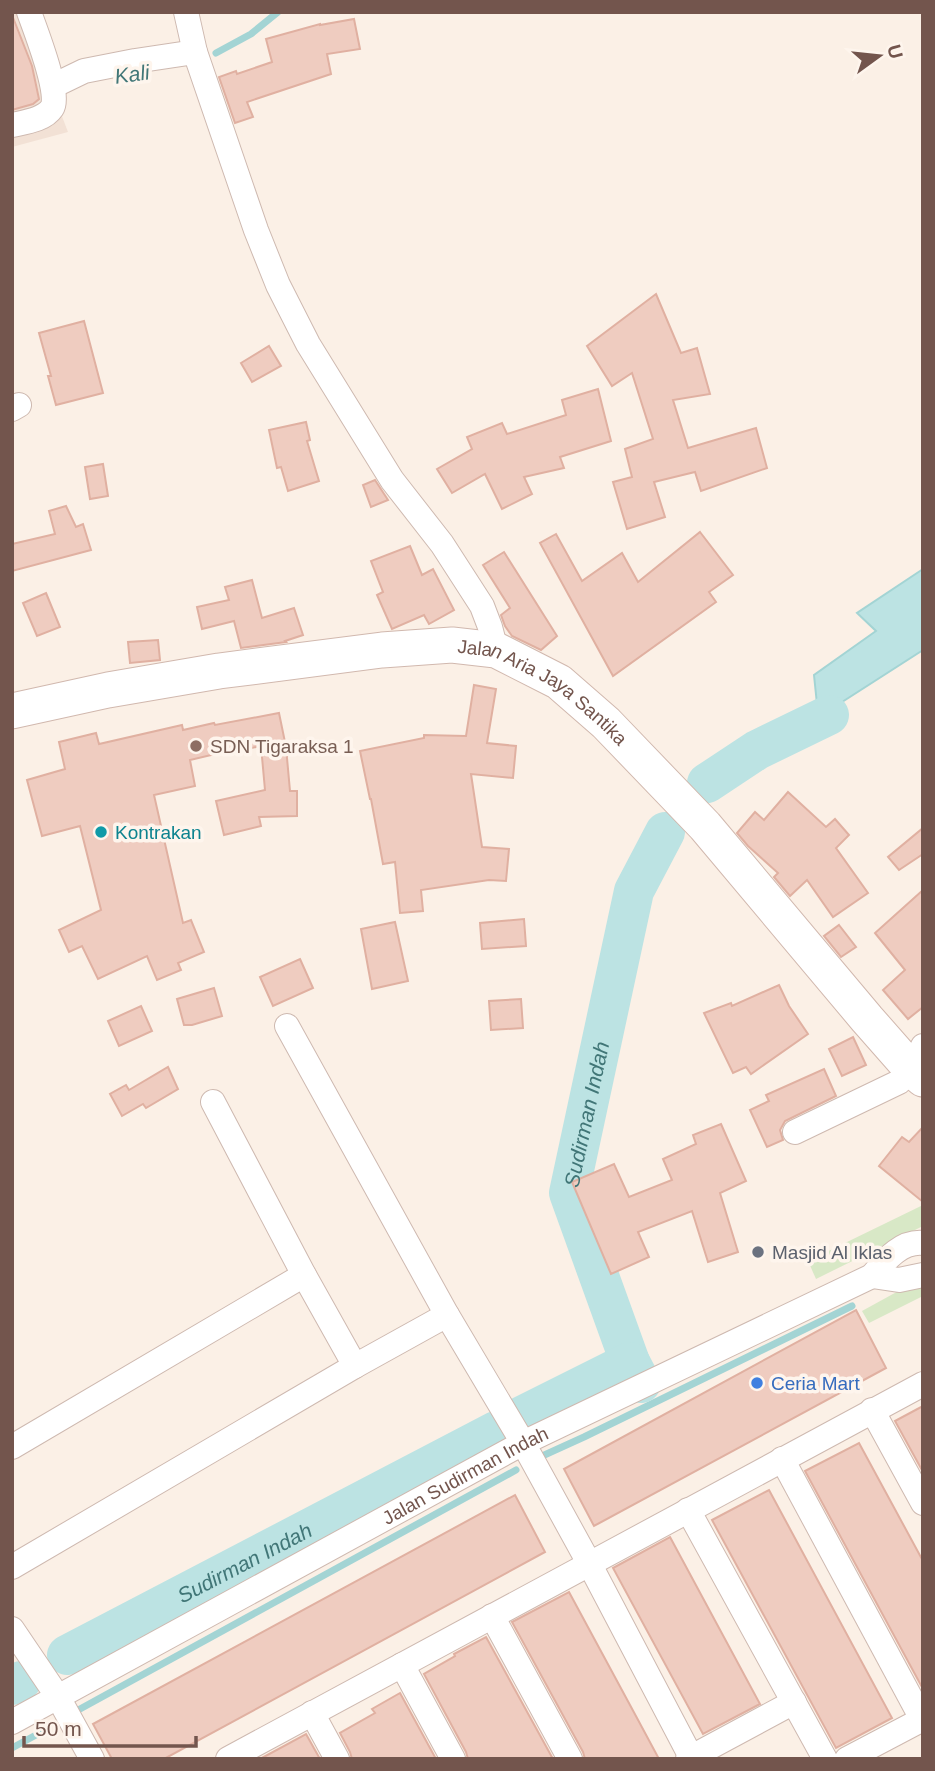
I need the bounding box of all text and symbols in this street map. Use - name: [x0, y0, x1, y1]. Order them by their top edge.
- north arrow: [844, 21, 914, 91]
- text: U: [883, 42, 907, 61]
- water label: Kali: [113, 60, 152, 88]
- street label: Jalan Aria Jaya Santika: [457, 635, 632, 749]
- place label: SDN Tigaraksa 1: [210, 736, 354, 757]
- marker: SDN Tigaraksa 1: [188, 738, 204, 754]
- place label: Kontrakan: [115, 822, 202, 843]
- marker: Kontrakan: [93, 824, 109, 840]
- water label: Sudirman Indah: [559, 1039, 613, 1189]
- place label: Masjid Al Iklas: [772, 1242, 892, 1263]
- marker: Masjid Al Iklas: [750, 1244, 766, 1260]
- place label: Ceria Mart: [771, 1373, 860, 1394]
- marker: Ceria Mart: [749, 1375, 765, 1391]
- street label: Jalan Sudirman Indah: [379, 1422, 551, 1528]
- water label: Sudirman Indah: [173, 1518, 315, 1607]
- scale bar: [24, 1704, 196, 1748]
- text: 50 m: [35, 1717, 82, 1740]

